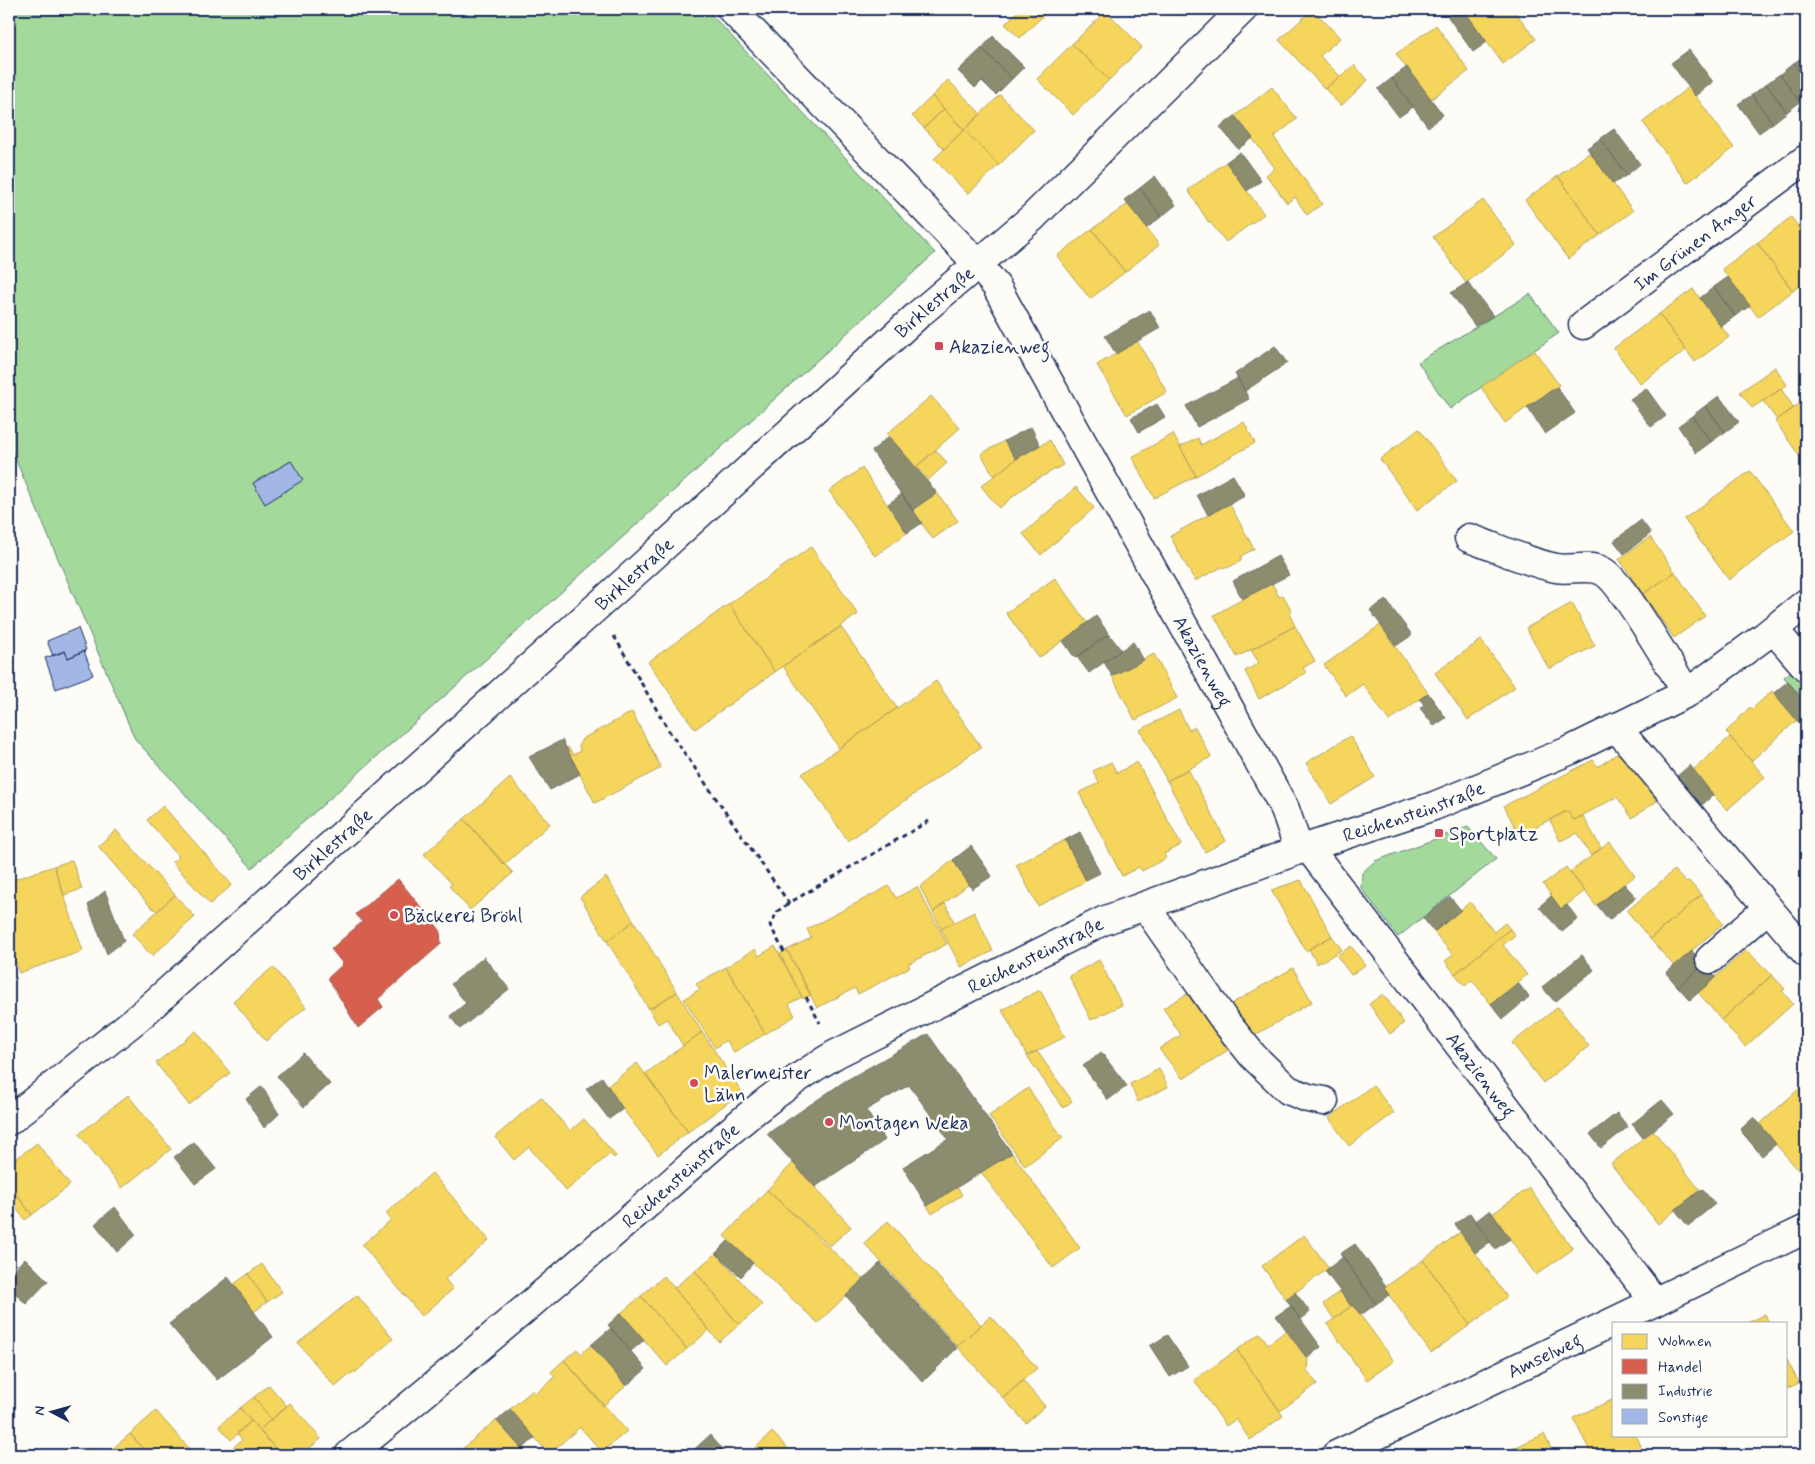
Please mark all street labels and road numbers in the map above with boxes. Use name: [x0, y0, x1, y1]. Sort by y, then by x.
street label: Im Grünen Anger: [1629, 189, 1762, 297]
street label: Birklestraße: [890, 261, 980, 344]
street label: Birklestraße: [590, 532, 680, 617]
street label: Akazienweg: [1167, 612, 1237, 713]
street label: Reichensteinstraße: [1340, 776, 1488, 849]
street label: Birklestraße: [288, 803, 378, 887]
street label: Reichensteinstraße: [964, 912, 1108, 1000]
street label: Akazienweg: [1440, 1028, 1521, 1125]
street label: Reichensteinstraße: [617, 1118, 745, 1234]
street label: Amselweg: [1504, 1328, 1587, 1385]

